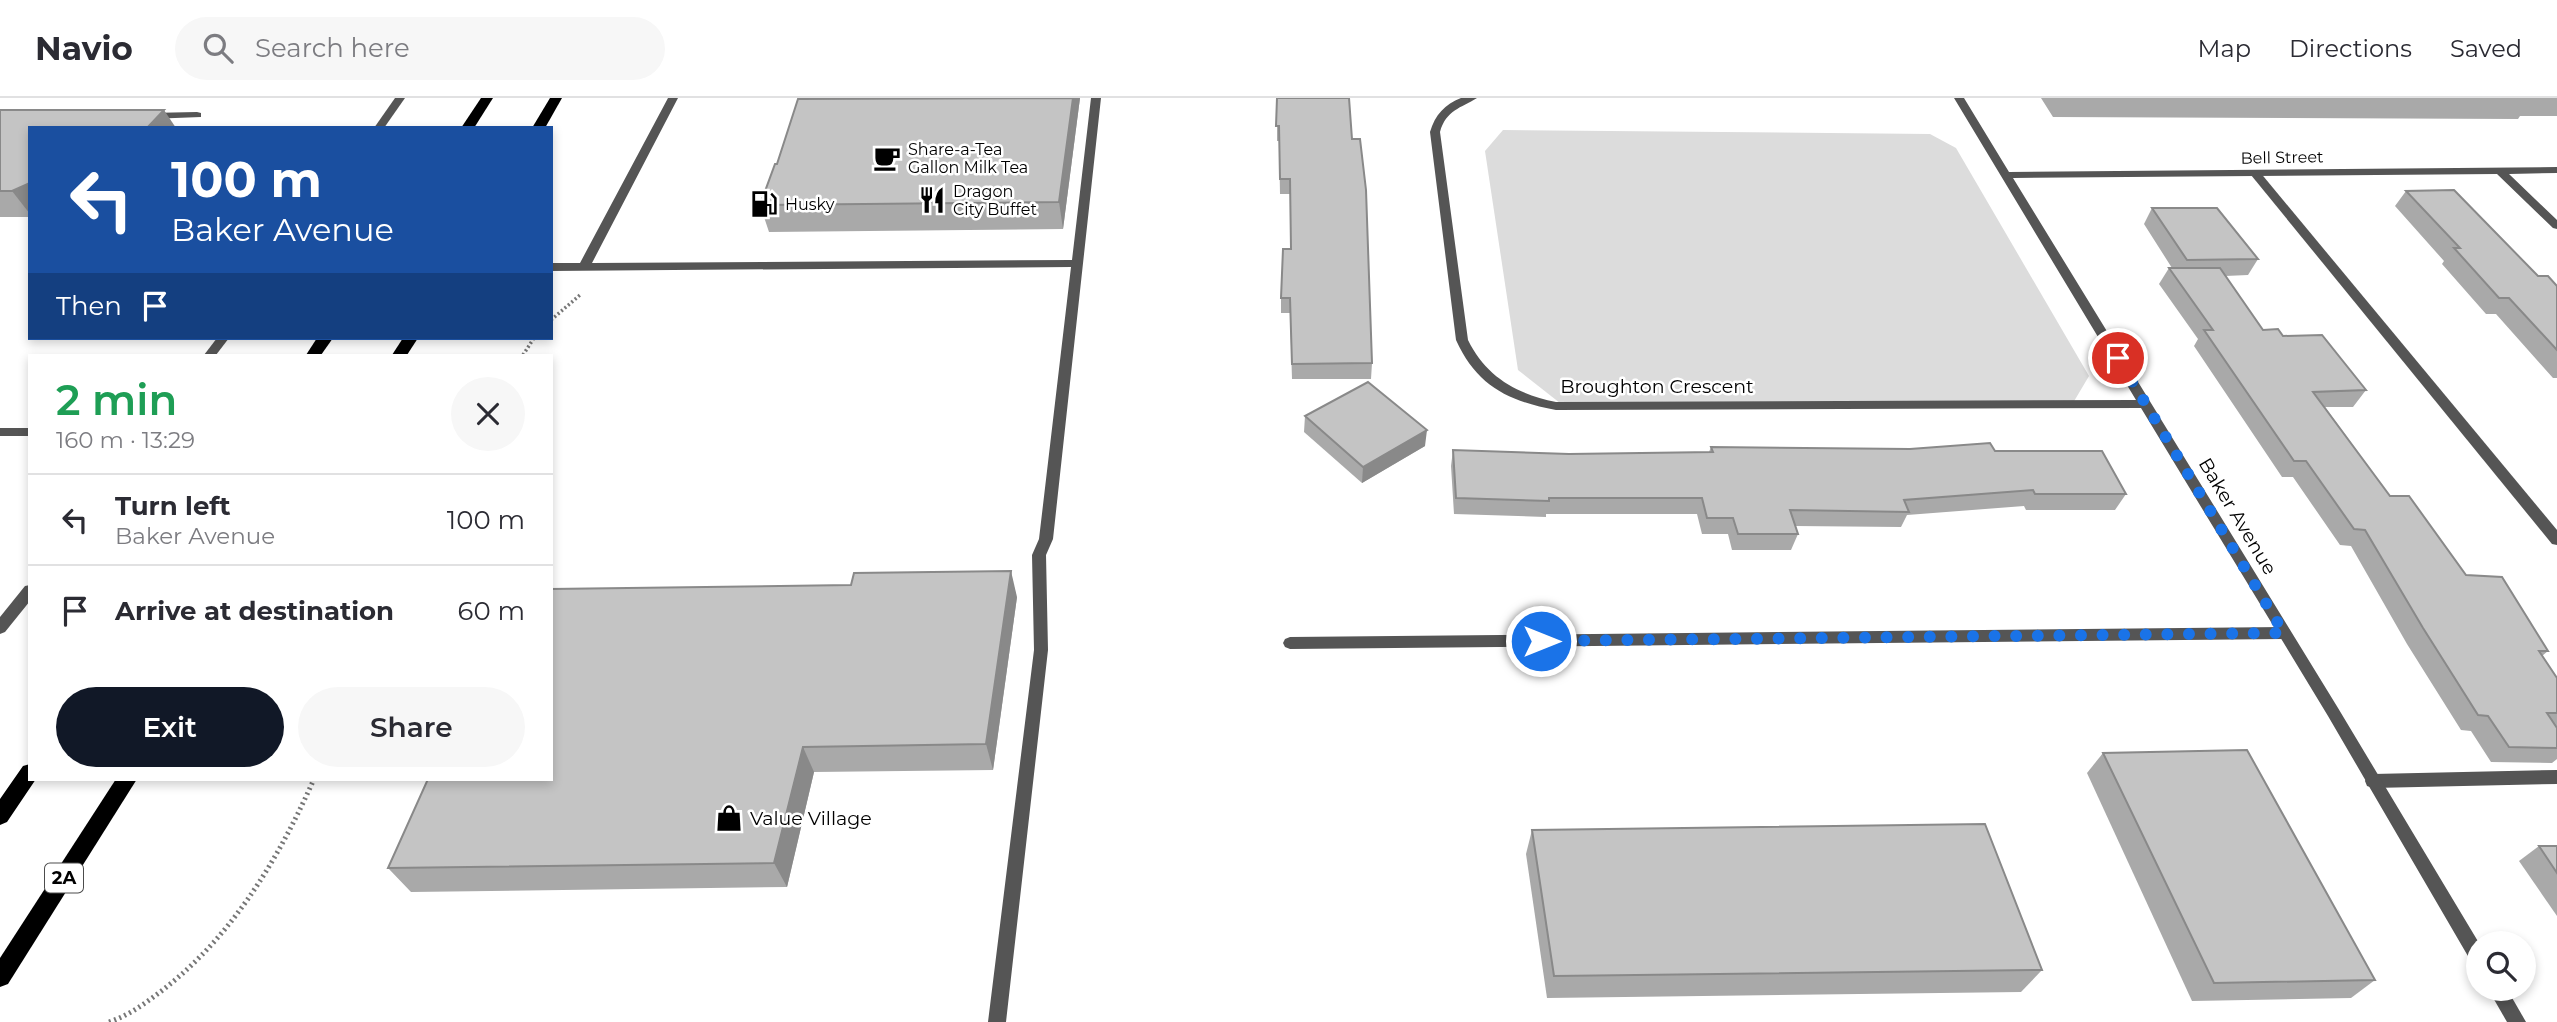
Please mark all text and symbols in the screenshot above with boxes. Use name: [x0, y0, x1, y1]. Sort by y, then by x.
search box: [175, 17, 665, 80]
text: Navio: [35, 28, 133, 68]
icon: search: [199, 29, 237, 67]
text: Search here: [255, 32, 410, 64]
text: Map: [2198, 34, 2251, 63]
text: Directions: [2289, 34, 2412, 63]
text: Saved: [2450, 34, 2522, 63]
place label: Share-a-Tea Gallon Milk Tea: [908, 140, 1028, 177]
cafe icon: Share-a-Tea Gallon Milk Tea: [872, 143, 902, 173]
street label: Bell Street: [2240, 147, 2324, 168]
text: 100 m: [171, 150, 322, 209]
icon: left: [56, 154, 147, 245]
place label: Dragon City Buffet: [953, 182, 1038, 219]
restaurant icon: Dragon City Buffet: [917, 185, 947, 215]
fuel station icon: Husky: [749, 189, 779, 219]
place label: Husky: [785, 195, 835, 214]
text: Baker Avenue: [171, 210, 394, 249]
icon: arrive: [136, 287, 174, 325]
text: Then: [56, 290, 122, 322]
pin: [2088, 328, 2148, 388]
icon: arrive: [2099, 339, 2137, 377]
text: 2 min: [56, 374, 177, 426]
street label: Broughton Crescent: [1560, 375, 1754, 398]
button: close: [451, 377, 525, 451]
text: 160 m · 13:29: [56, 426, 195, 454]
street label: Baker Avenue: [2194, 454, 2281, 579]
text: Turn left: [115, 490, 231, 522]
icon: left: [56, 501, 94, 539]
text: 100 m: [447, 504, 525, 536]
text: Baker Avenue: [115, 522, 275, 550]
icon: arrive: [56, 592, 94, 630]
text: Arrive at destination: [115, 595, 394, 627]
text: 60 m: [458, 595, 525, 627]
position arrow: [1504, 604, 1578, 678]
button: Exit: [56, 687, 284, 767]
button: Share: [298, 687, 525, 767]
shop icon: Value Village: [714, 803, 744, 833]
place label: Value Village: [750, 807, 872, 830]
road number: 2A: [45, 864, 83, 892]
map controls: [2466, 931, 2536, 1001]
button: search: [2466, 931, 2536, 1001]

